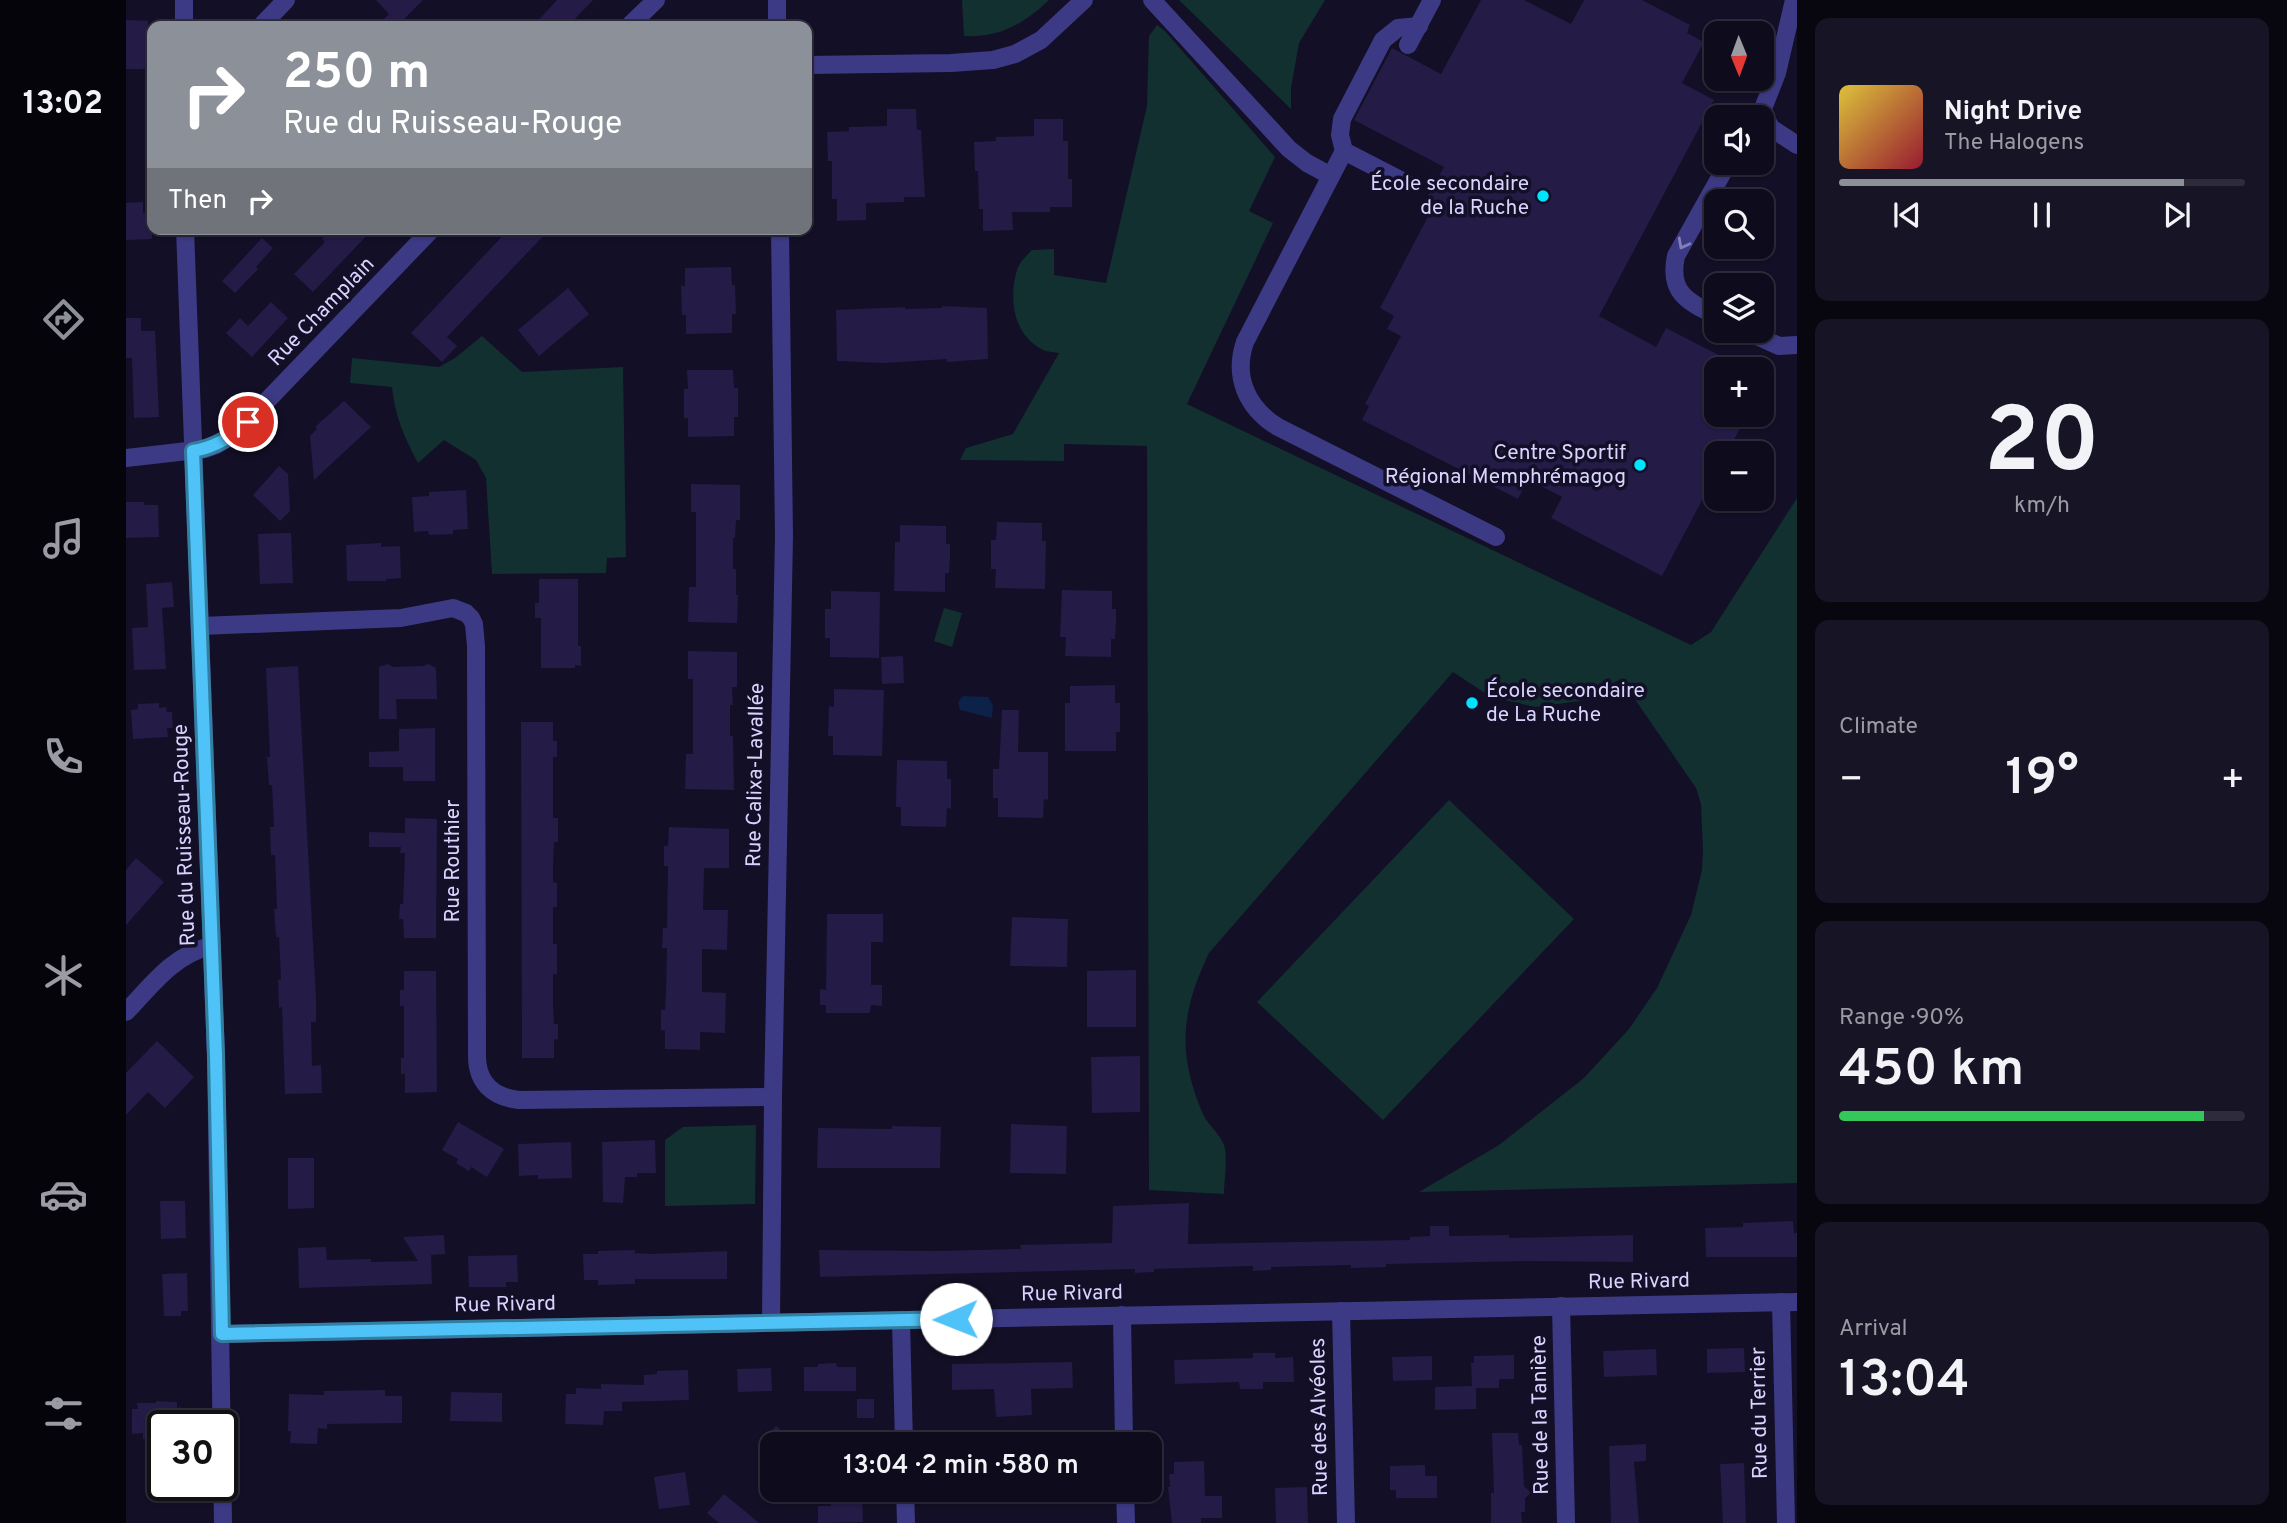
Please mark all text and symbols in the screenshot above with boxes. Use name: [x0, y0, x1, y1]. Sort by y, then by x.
north arrow: [1704, 21, 1774, 91]
map controls: [1704, 21, 1774, 511]
text: 250 m: [283, 44, 430, 106]
icon: right: [168, 49, 259, 140]
text: 13:02: [23, 85, 103, 125]
text: Night Drive: [1944, 96, 2082, 129]
text: Rue du Ruisseau-Rouge: [283, 105, 622, 145]
button: sound: [1704, 105, 1774, 175]
text: The Halogens: [1944, 129, 2084, 158]
place label: École secondaire de la Ruche: [1370, 170, 1529, 222]
icon: right: [241, 182, 279, 220]
text: Then: [168, 185, 227, 218]
marker: École secondaire de la Ruche: [1535, 188, 1551, 204]
button: search: [1704, 189, 1774, 259]
icon: previous: [1888, 196, 1926, 234]
icon: pause: [2023, 196, 2061, 234]
icon: next: [2158, 196, 2196, 234]
one-way arrow: [1678, 236, 1691, 249]
street label: Rue Champlain: [263, 252, 381, 372]
button: layers: [1704, 273, 1774, 343]
icon: directions: [39, 295, 88, 344]
button: +: [1704, 357, 1774, 427]
text: 20: [1984, 389, 2100, 504]
pin: [218, 392, 278, 452]
icon: arrive: [229, 403, 267, 441]
place label: Centre Sportif Régional Memphrémagog: [1385, 440, 1626, 491]
button: −: [1704, 441, 1774, 511]
marker: Centre Sportif Régional Memphrémagog: [1632, 457, 1648, 473]
text: km/h: [2014, 492, 2070, 521]
icon: music: [39, 514, 88, 563]
place label: École secondaire de La Ruche: [1486, 677, 1645, 729]
street label: Rue Calixa-Lavallée: [741, 683, 771, 867]
marker: École secondaire de La Ruche: [1464, 695, 1480, 711]
text: Climate: [1839, 713, 1918, 742]
street label: Rue du Ruisseau-Rouge: [168, 723, 202, 947]
icon: phone: [39, 732, 88, 781]
text: 19°: [2005, 747, 2079, 813]
text: −: [1839, 757, 1864, 806]
text: +: [2220, 757, 2245, 806]
street label: Rue Routhier: [440, 800, 467, 922]
icon: climate: [39, 951, 88, 1000]
text: Range · 90%: [1839, 1004, 1964, 1033]
text: 450 km: [1839, 1038, 2024, 1104]
icon: car: [39, 1170, 88, 1219]
street label: Rue Rivard: [1588, 1268, 1690, 1296]
street label: Rue Rivard: [1021, 1280, 1123, 1308]
position arrow: [919, 1282, 993, 1356]
street label: Rue Rivard: [454, 1291, 556, 1319]
text: Arrival: [1839, 1315, 1908, 1344]
street label: Rue de la Tanière: [1526, 1335, 1556, 1495]
street label: Rue des Alvéoles: [1305, 1338, 1335, 1496]
street label: Rue du Terrier: [1745, 1347, 1775, 1479]
text: 13:04: [1839, 1349, 1970, 1415]
icon: filters: [39, 1389, 88, 1438]
speed limit sign: 30: [147, 1410, 238, 1501]
text: 13:04 · 2 min · 580 m: [843, 1450, 1079, 1483]

